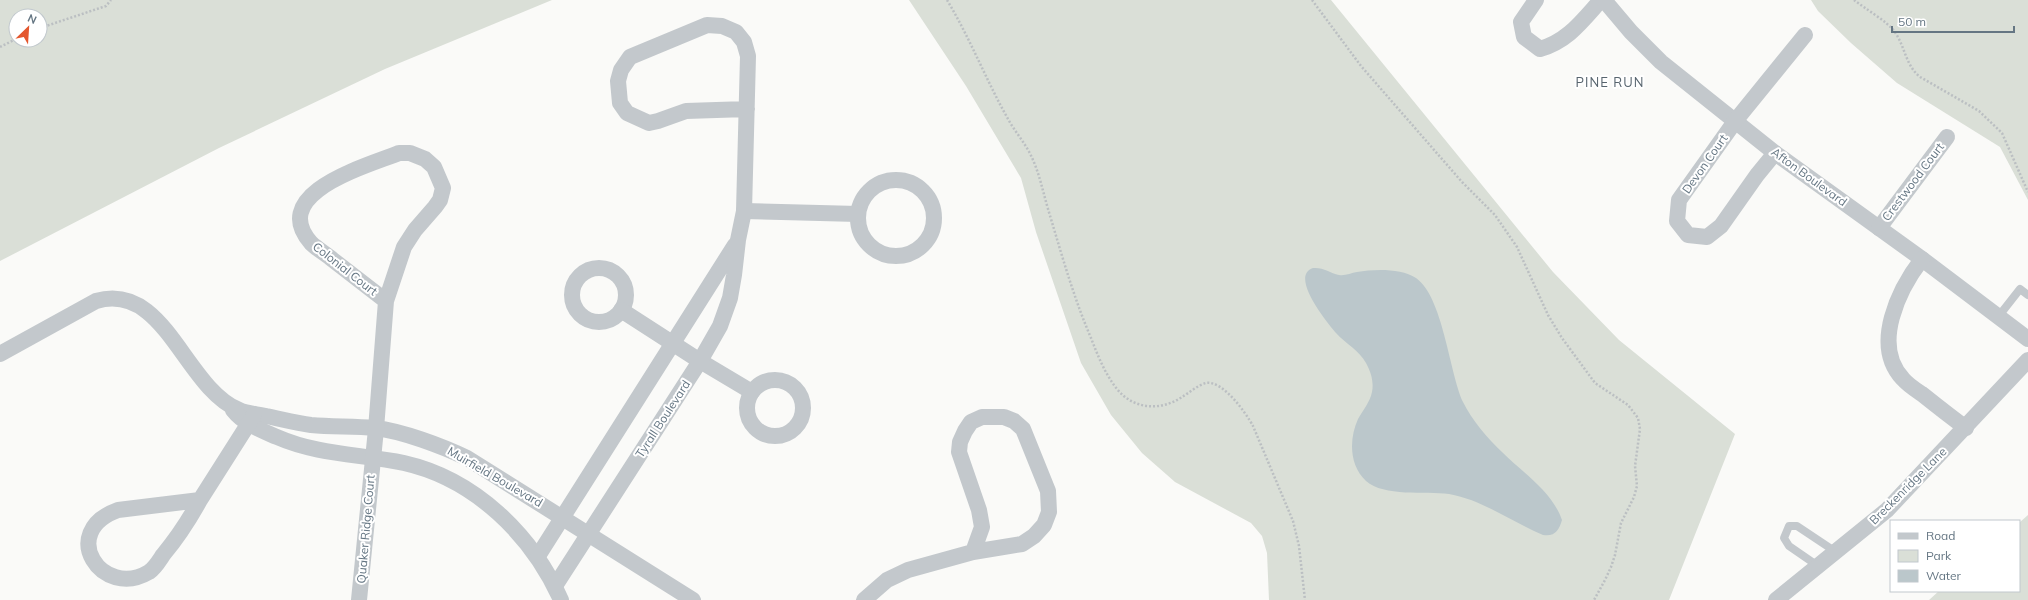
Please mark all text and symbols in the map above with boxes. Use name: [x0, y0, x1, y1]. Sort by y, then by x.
north arrow: [8, 8, 48, 48]
scale bar: [1892, 8, 2014, 34]
text: N: [26, 11, 39, 27]
text: 50 m: [1898, 14, 1926, 29]
district label: PINE RUN: [1576, 74, 1644, 90]
street label: Devon Court: [1679, 131, 1731, 196]
street label: Crestwood Court: [1878, 140, 1947, 224]
street label: Afton Boulevard: [1769, 144, 1850, 209]
street label: Colonial Court: [310, 239, 381, 298]
street label: Tyrall Boulevard: [632, 377, 693, 460]
street label: Muirfield Boulevard: [445, 443, 546, 510]
street label: Breckenridge Lane: [1866, 444, 1949, 527]
street label: Quaker Ridge Court: [353, 474, 378, 584]
legend: [1890, 520, 2020, 592]
text: Road: [1926, 528, 1955, 543]
text: Park: [1926, 548, 1952, 563]
text: Water: [1926, 568, 1962, 583]

